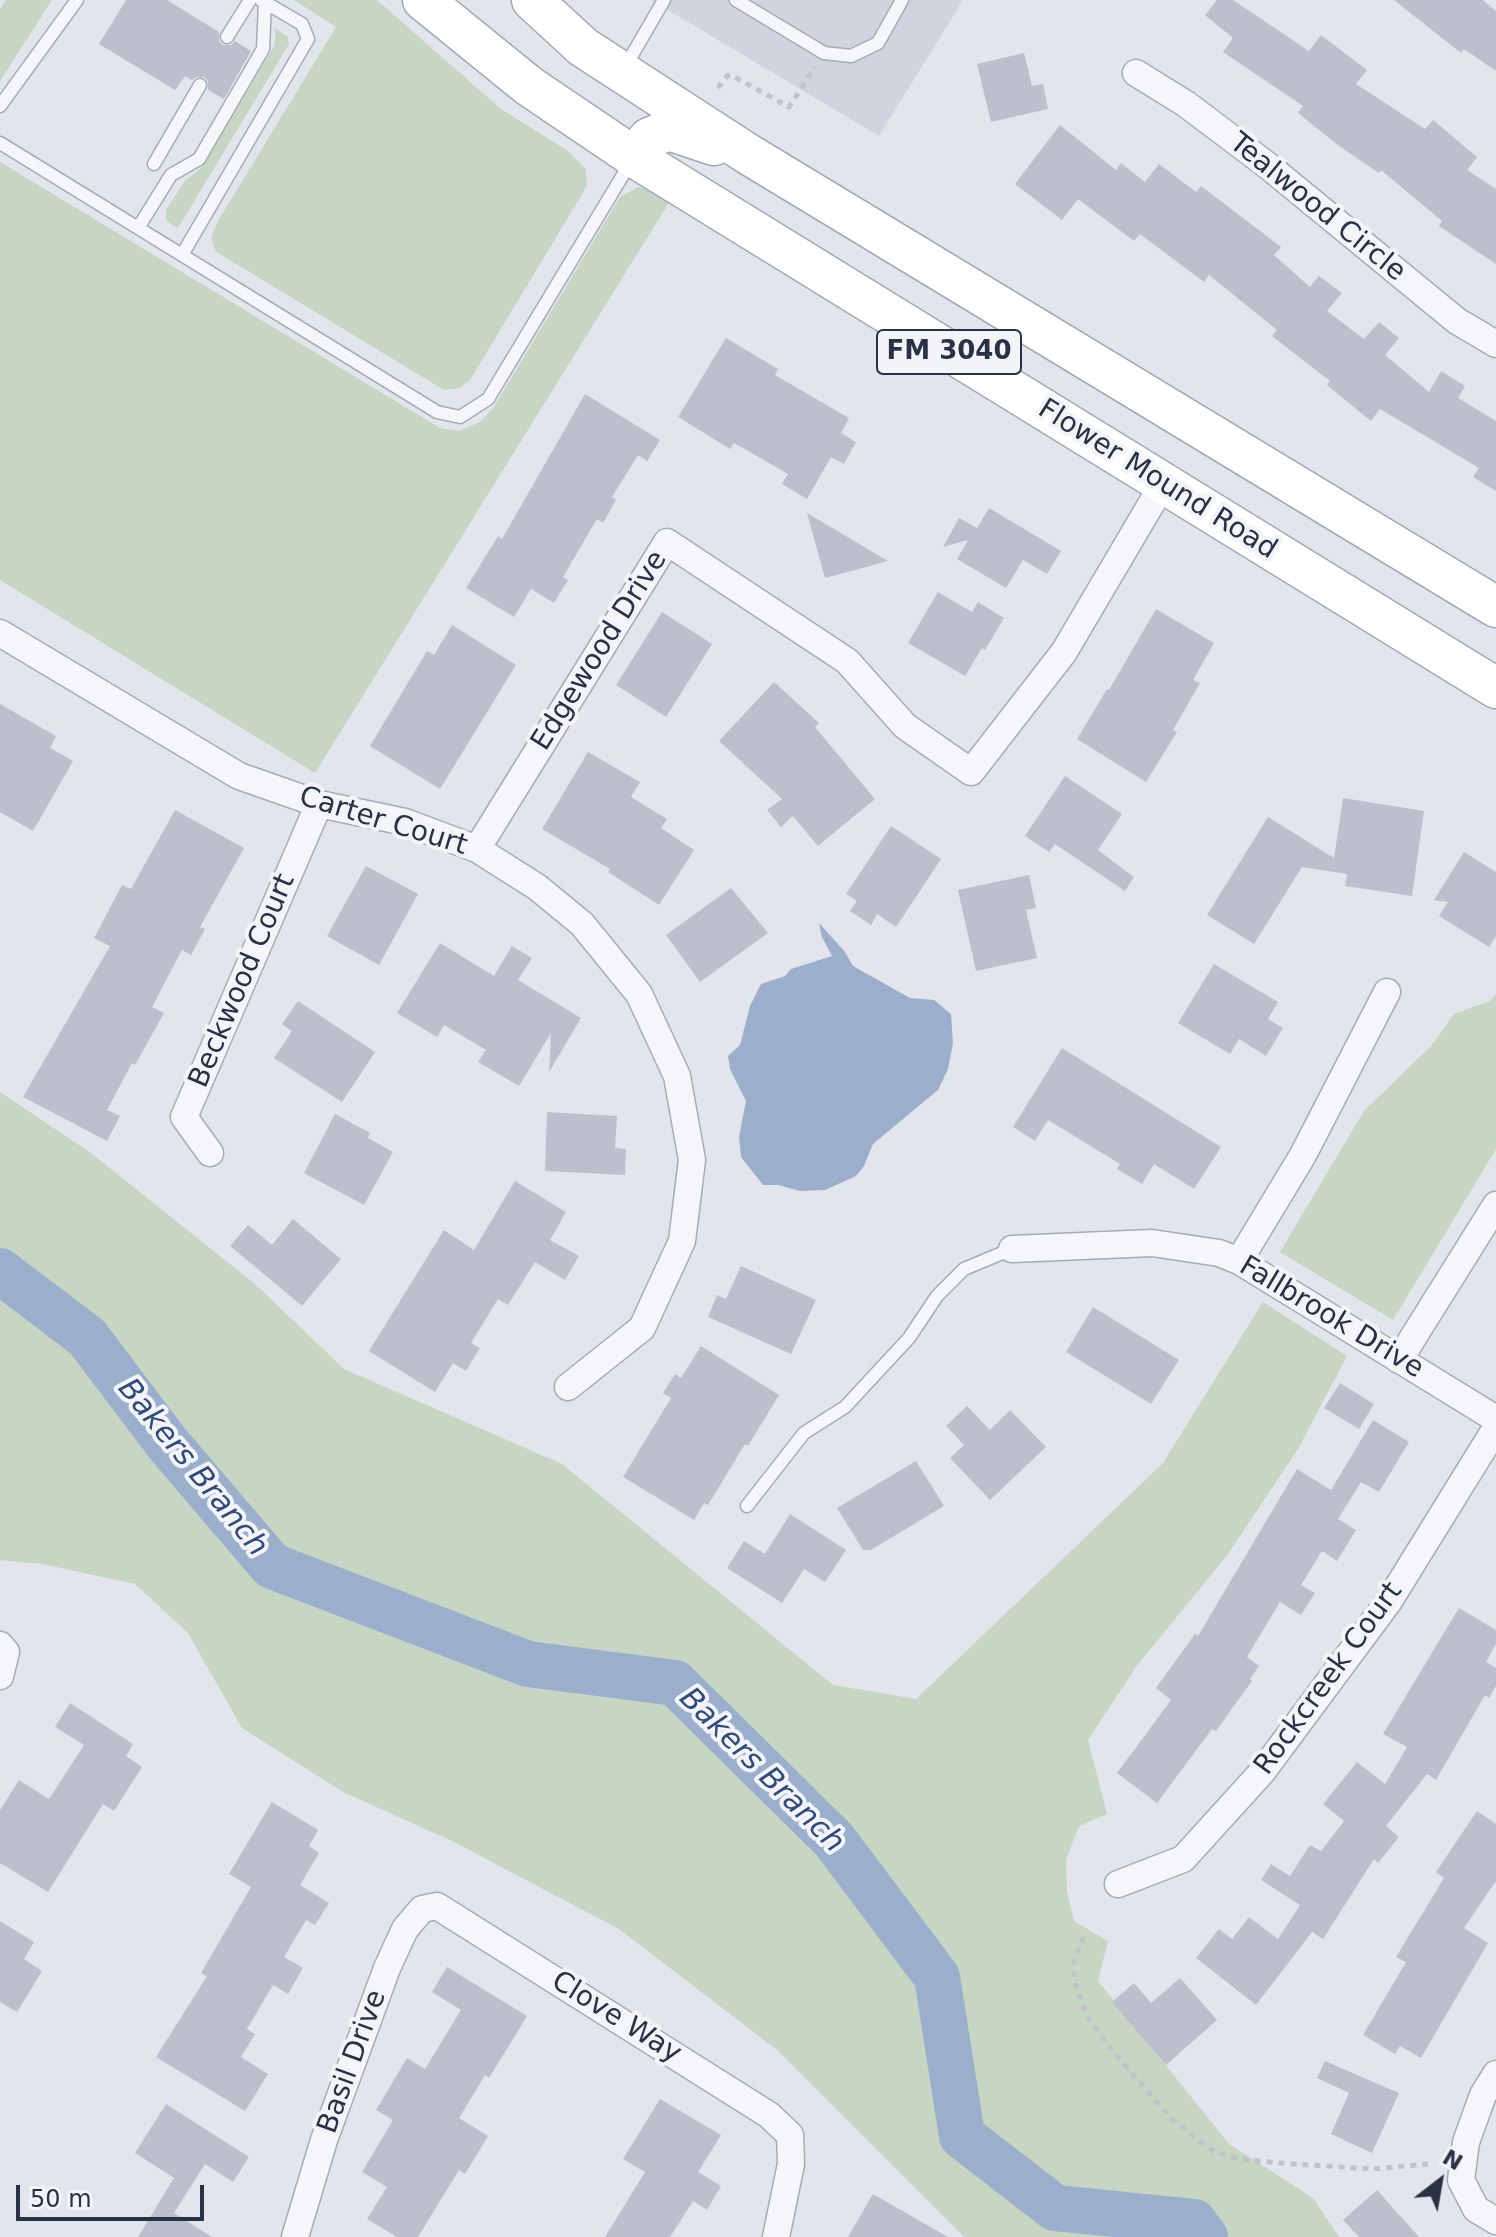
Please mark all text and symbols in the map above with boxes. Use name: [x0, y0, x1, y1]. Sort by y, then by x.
street label: Tealwood Circle: [1222, 127, 1412, 289]
road number: FM 3040: [877, 330, 1021, 374]
street label: Flower Mound Road: [1031, 393, 1283, 567]
street label: Edgewood Drive: [525, 545, 675, 757]
street label: Carter Court: [295, 781, 471, 863]
street label: Beckwood Court: [183, 869, 303, 1093]
street label: Fallbrook Drive: [1233, 1250, 1429, 1386]
water label: Bakers Branch: [109, 1372, 275, 1564]
street label: Rockcreek Court: [1248, 1576, 1410, 1782]
water label: Bakers Branch: [671, 1681, 851, 1861]
street label: Clove Way: [545, 1965, 687, 2071]
street label: Basil Drive: [312, 1986, 394, 2138]
north arrow: [1400, 2141, 1480, 2221]
text: N: [1438, 2145, 1467, 2175]
scale bar: [20, 2169, 208, 2219]
text: 50 m: [30, 2185, 92, 2213]

